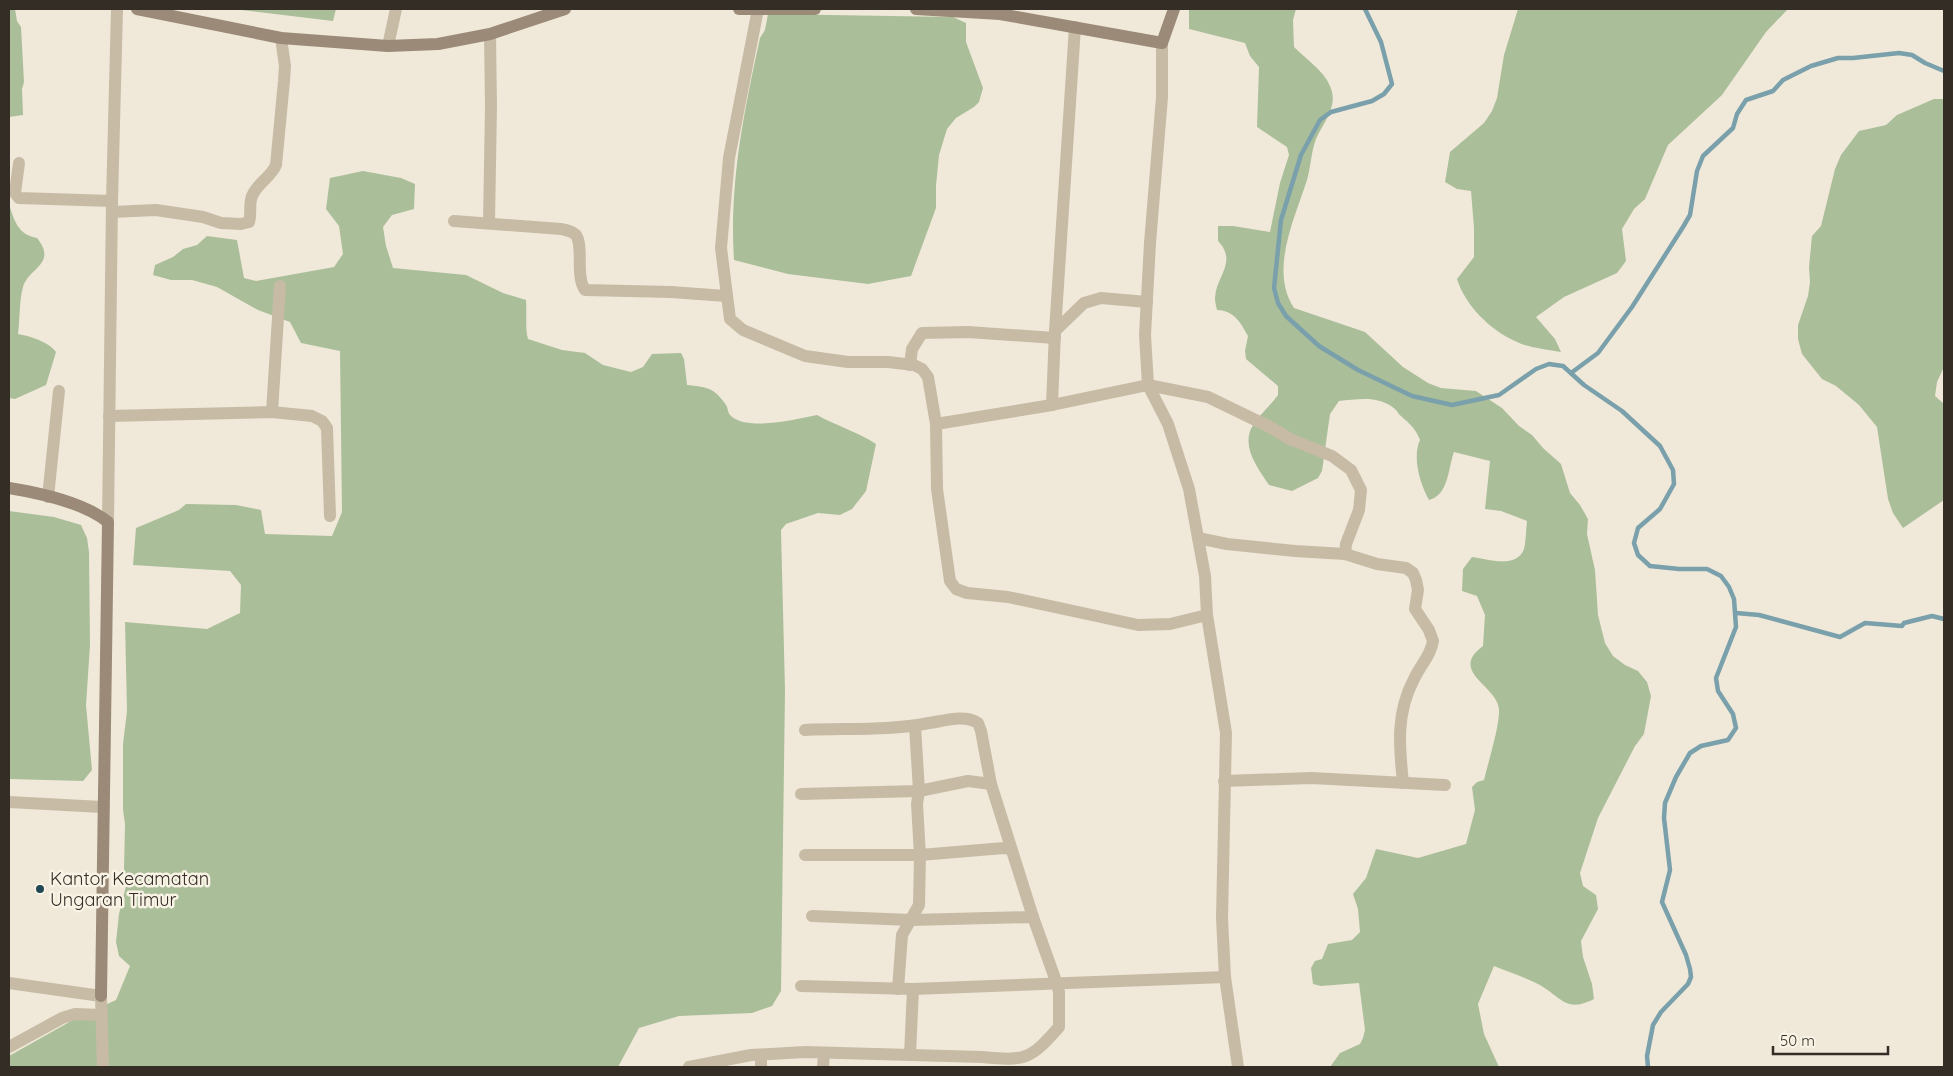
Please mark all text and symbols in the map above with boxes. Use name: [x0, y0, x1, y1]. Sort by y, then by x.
place label: Kantor Kecamatan Ungaran Timur: [50, 867, 209, 911]
marker: Kantor Kecamatan Ungaran Timur: [34, 883, 46, 895]
scale bar: [1773, 1024, 1888, 1056]
text: 50 m: [1780, 1031, 1815, 1050]

